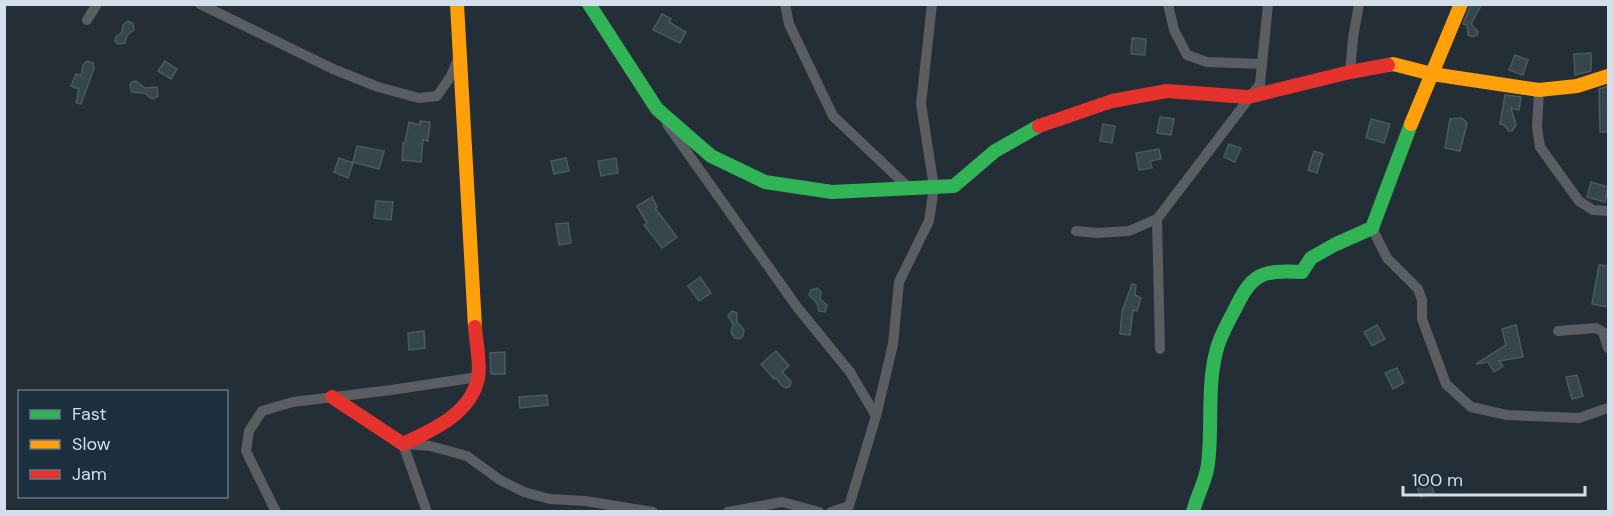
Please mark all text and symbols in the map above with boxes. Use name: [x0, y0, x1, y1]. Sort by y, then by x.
legend: [18, 390, 228, 498]
text: Fast: [72, 402, 107, 426]
text: Slow: [72, 432, 111, 456]
scale bar: [1403, 459, 1584, 497]
text: Jam: [72, 462, 107, 486]
text: 100 m: [1412, 468, 1463, 492]

